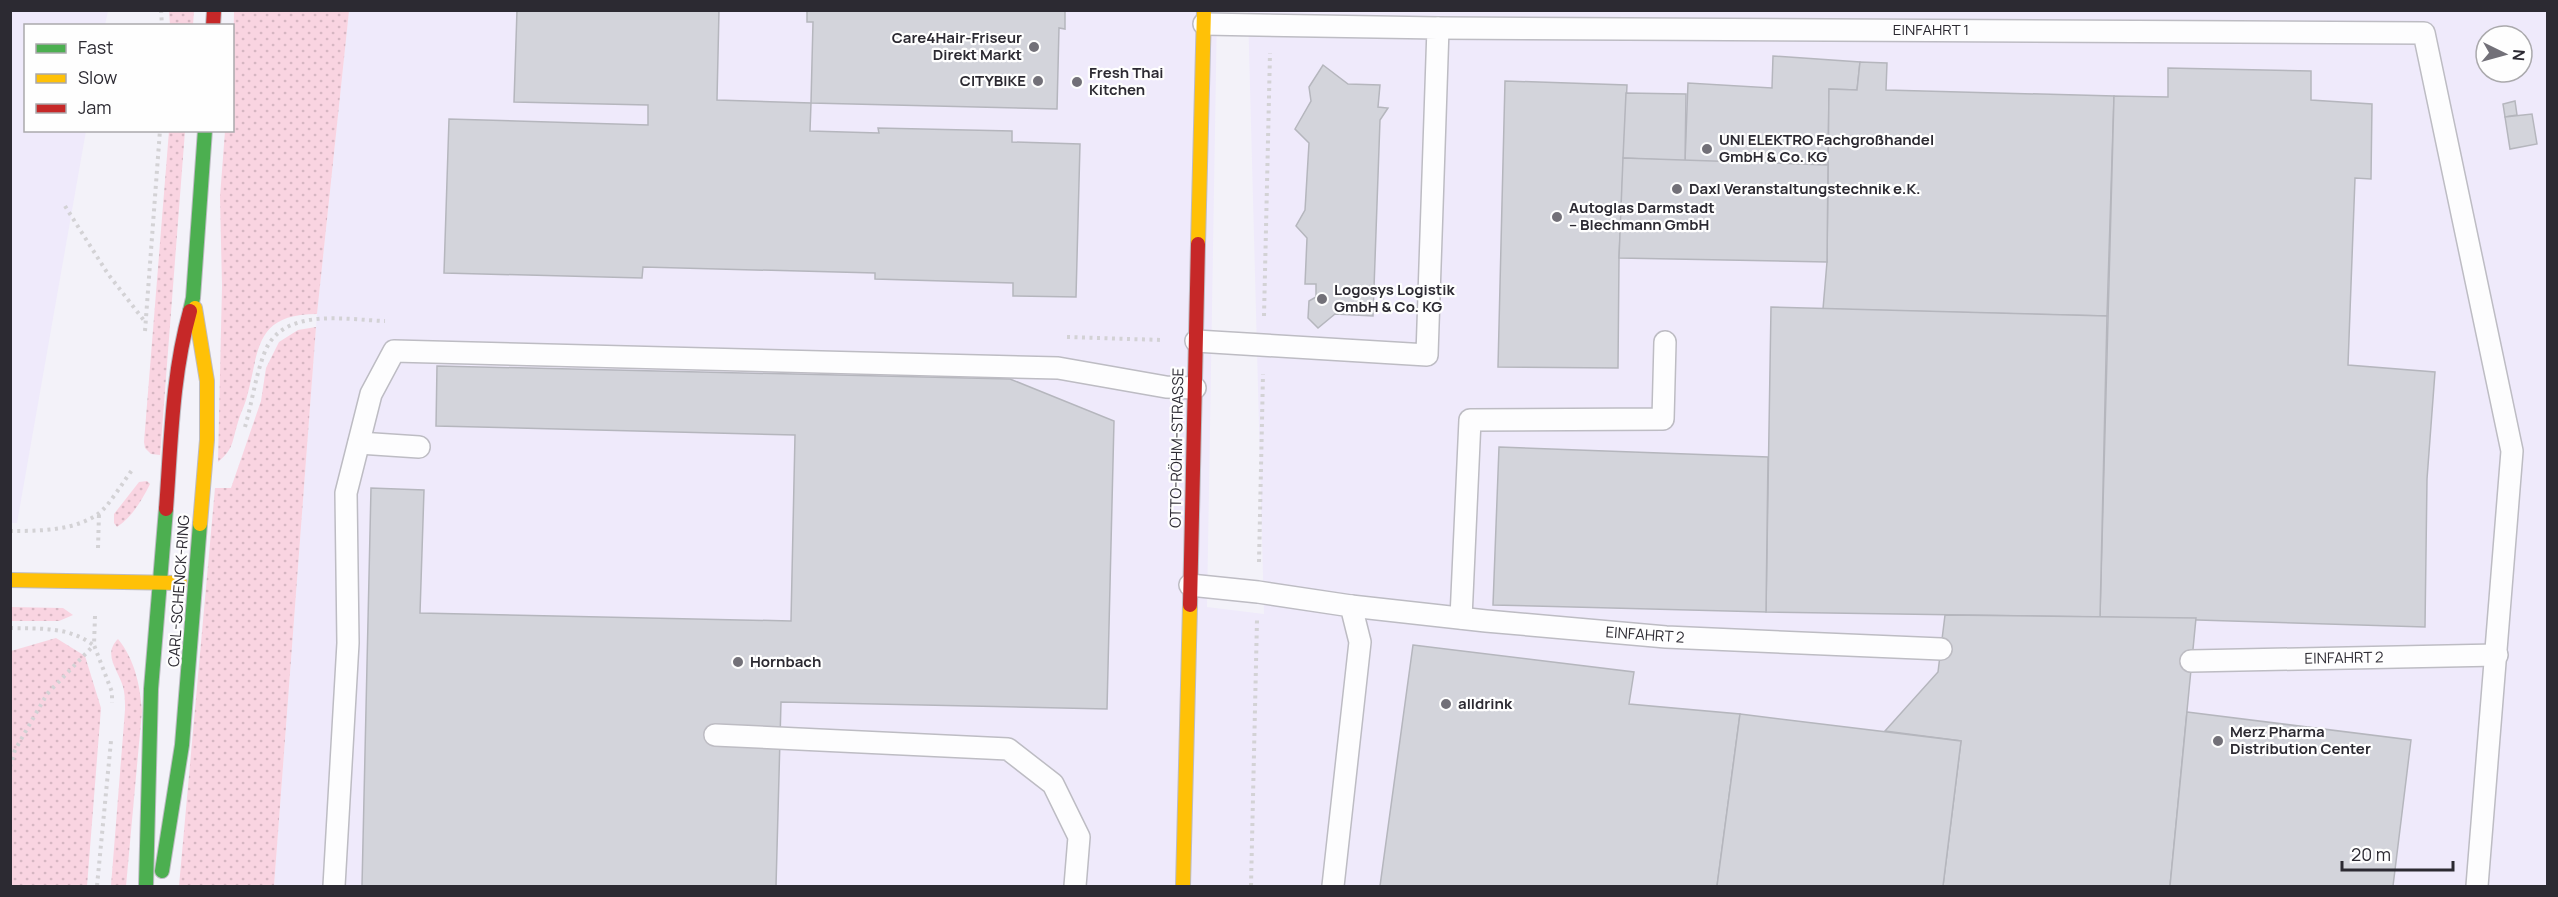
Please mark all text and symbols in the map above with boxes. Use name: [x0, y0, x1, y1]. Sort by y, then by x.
street label: EINFAHRT 1: [1893, 19, 1969, 40]
legend: [24, 24, 234, 132]
north arrow: [2474, 24, 2534, 84]
place label: Care4Hair-Friseur Direkt Markt: [892, 27, 1022, 65]
text: Fast: [78, 35, 113, 59]
marker: Care4Hair-Friseur Direkt Markt: [1027, 40, 1041, 54]
text: N: [2507, 49, 2530, 62]
place label: Fresh Thai Kitchen: [1089, 62, 1164, 100]
text: Slow: [78, 65, 118, 89]
place label: CITYBIKE: [960, 70, 1026, 91]
marker: CITYBIKE: [1031, 74, 1045, 88]
marker: Fresh Thai Kitchen: [1070, 75, 1084, 89]
text: Jam: [78, 95, 112, 119]
place label: UNI ELEKTRO Fachgroßhandel GmbH & Co. KG: [1719, 129, 1934, 167]
marker: UNI ELEKTRO Fachgroßhandel GmbH & Co. KG: [1700, 142, 1714, 156]
place label: Daxl Veranstaltungstechnik e.K.: [1689, 178, 1921, 199]
marker: Daxl Veranstaltungstechnik e.K.: [1670, 182, 1684, 196]
place label: Autoglas Darmstadt – Blechmann GmbH: [1569, 197, 1715, 235]
marker: Autoglas Darmstadt – Blechmann GmbH: [1550, 210, 1564, 224]
place label: Logosys Logistik GmbH & Co. KG: [1334, 279, 1455, 317]
marker: Logosys Logistik GmbH & Co. KG: [1315, 292, 1329, 306]
street label: OTTO-RÖHM-STRASSE: [1165, 368, 1188, 528]
street label: CARL-SCHENCK-RING: [163, 514, 194, 668]
street label: EINFAHRT 2: [1605, 621, 1685, 648]
street label: EINFAHRT 2: [2304, 646, 2384, 669]
place label: Hornbach: [750, 651, 821, 672]
marker: Hornbach: [731, 655, 745, 669]
place label: alldrink: [1458, 693, 1513, 714]
marker: alldrink: [1439, 697, 1453, 711]
place label: Merz Pharma Distribution Center: [2230, 721, 2371, 759]
marker: Merz Pharma Distribution Center: [2211, 734, 2225, 748]
scale bar: [2342, 834, 2453, 872]
text: 20 m: [2351, 842, 2391, 866]

